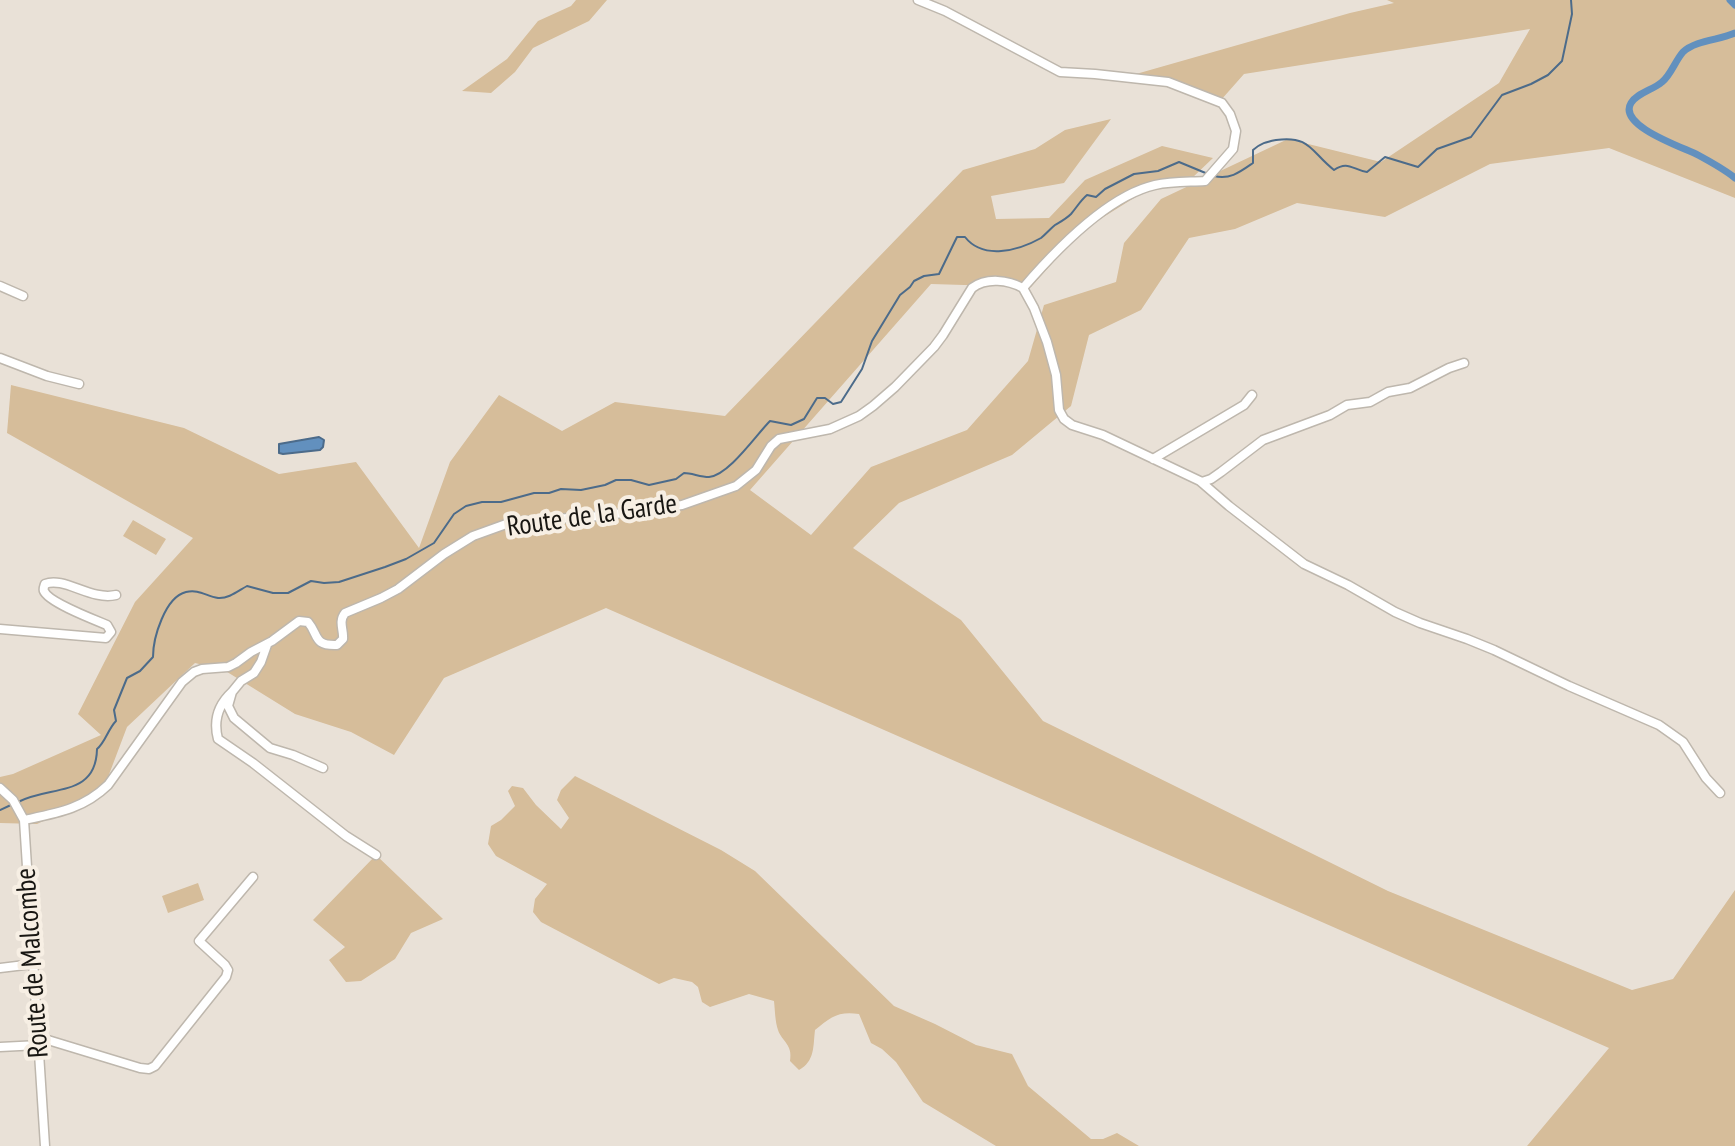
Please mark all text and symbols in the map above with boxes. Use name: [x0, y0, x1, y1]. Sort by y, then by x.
street label: Route de la Garde: [505, 487, 679, 545]
street label: Route de Malcombe: [10, 867, 56, 1059]

